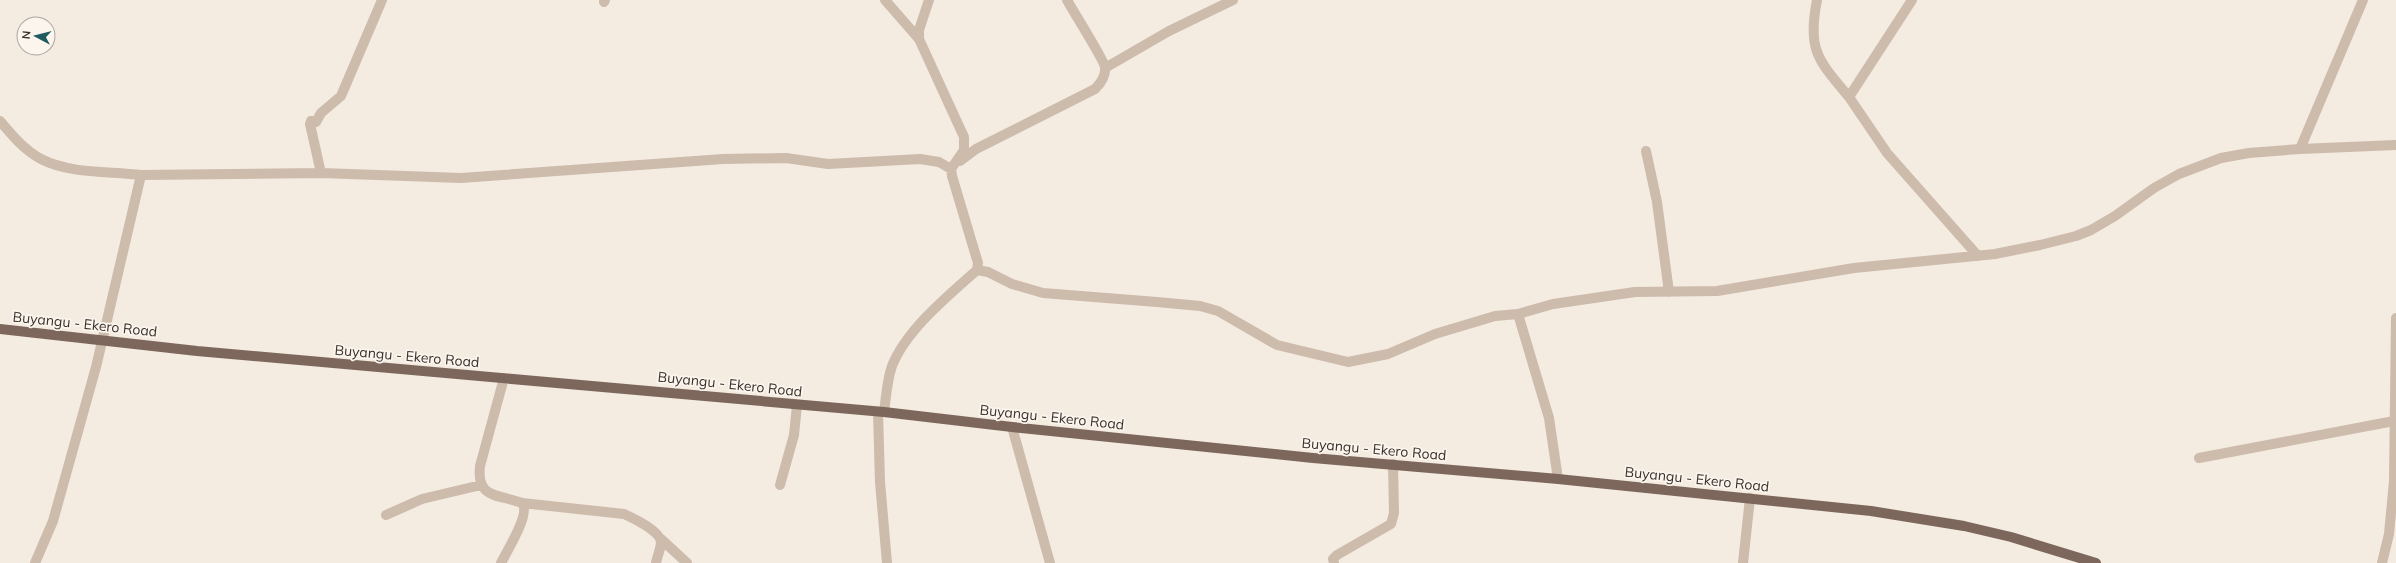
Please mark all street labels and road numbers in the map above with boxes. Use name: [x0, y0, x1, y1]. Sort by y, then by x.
street label: Buyangu - Ekero Road: [12, 307, 158, 341]
street label: Buyangu - Ekero Road: [334, 341, 480, 371]
street label: Buyangu - Ekero Road: [657, 367, 803, 401]
street label: Buyangu - Ekero Road: [979, 400, 1125, 434]
street label: Buyangu - Ekero Road: [1301, 434, 1447, 464]
street label: Buyangu - Ekero Road: [1624, 462, 1770, 496]

